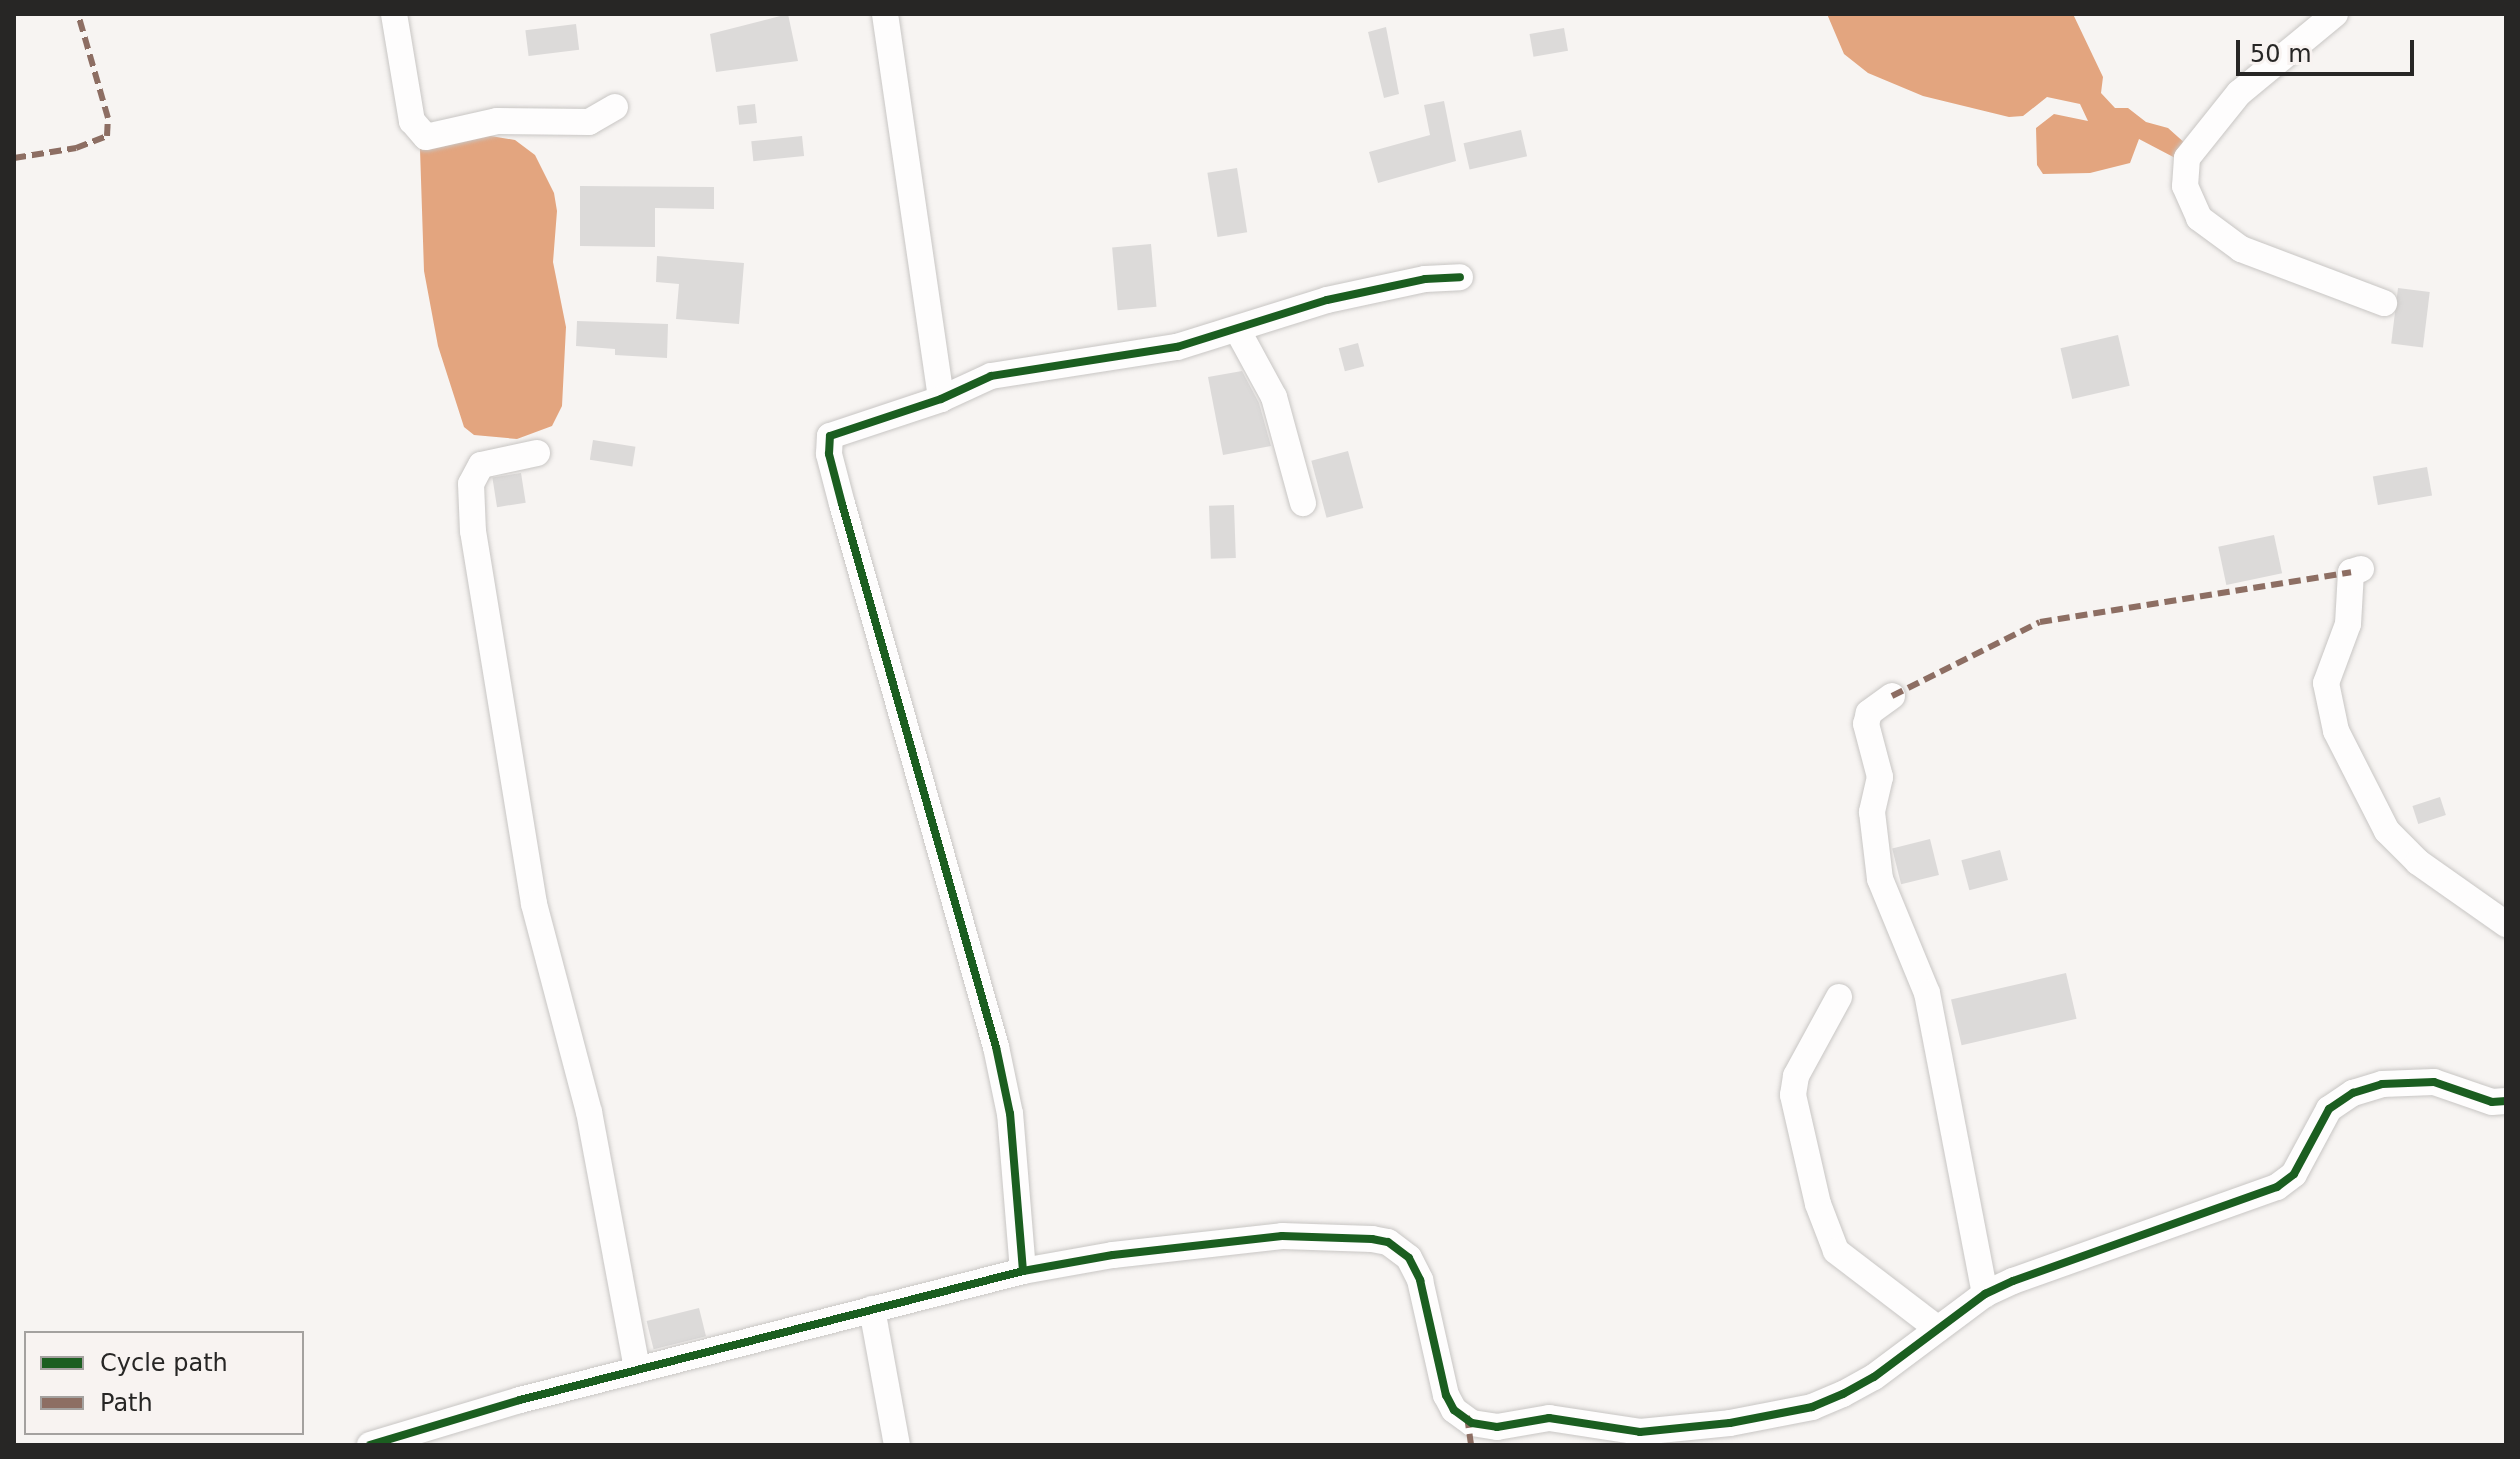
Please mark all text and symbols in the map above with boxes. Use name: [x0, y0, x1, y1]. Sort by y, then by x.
scale bar: [2240, 24, 2418, 74]
text: 50 m: [2250, 40, 2312, 68]
legend: [24, 1331, 304, 1435]
text: Cycle path: [100, 1349, 228, 1377]
text: Path: [100, 1389, 153, 1417]

